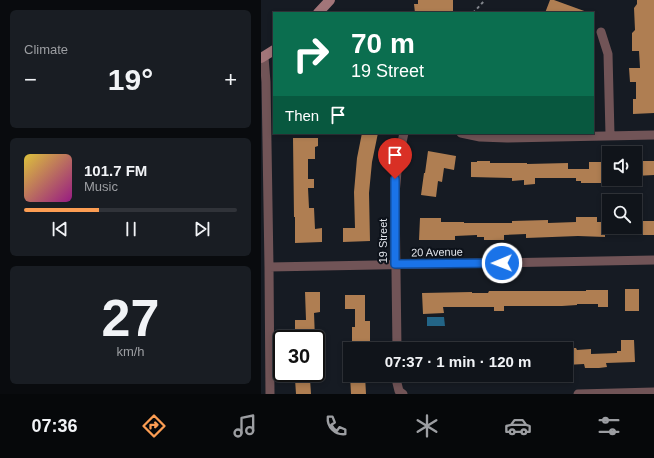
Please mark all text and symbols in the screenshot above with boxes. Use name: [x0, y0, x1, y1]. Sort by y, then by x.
icon: right: [285, 28, 337, 80]
text: 70 m: [351, 28, 415, 59]
text: Climate: [24, 42, 68, 57]
text: 19 Street: [351, 61, 424, 81]
text: 19°: [108, 63, 153, 96]
text: −: [24, 67, 37, 92]
text: +: [224, 67, 237, 92]
icon: arrive: [327, 104, 349, 126]
text: Then: [285, 107, 319, 124]
pin: [378, 138, 412, 179]
icon: arrive: [384, 144, 406, 166]
map controls: [602, 146, 642, 234]
button: sound: [602, 146, 642, 186]
text: 101.7 FM: [84, 162, 147, 179]
text: Music: [84, 179, 118, 194]
button: search: [602, 194, 642, 234]
icon: previous: [49, 218, 71, 240]
icon: pause: [120, 218, 142, 240]
icon: next: [191, 218, 213, 240]
street label: 19 Street: [377, 219, 389, 263]
position arrow: [481, 242, 523, 284]
street label: 20 Avenue: [411, 246, 463, 258]
text: 27: [102, 289, 159, 347]
speed limit sign: 30: [273, 330, 325, 382]
text: km/h: [116, 344, 145, 359]
text: 07:37 · 1 min · 120 m: [385, 353, 531, 370]
icon: directions: [140, 412, 168, 440]
icon: music: [231, 412, 259, 440]
icon: phone: [322, 412, 350, 440]
icon: climate: [413, 412, 441, 440]
icon: car: [504, 412, 532, 440]
icon: filters: [595, 412, 623, 440]
text: 07:36: [31, 416, 77, 436]

